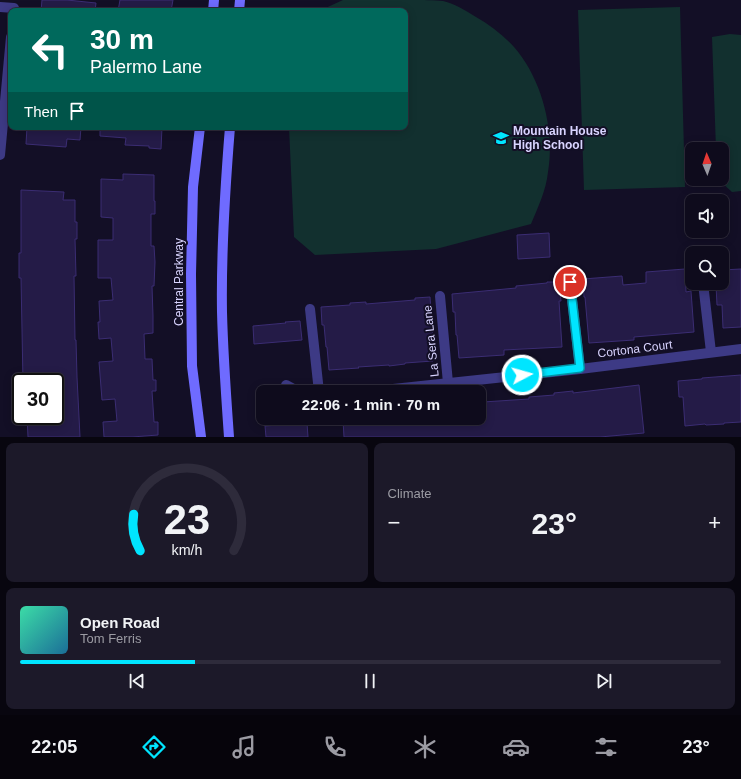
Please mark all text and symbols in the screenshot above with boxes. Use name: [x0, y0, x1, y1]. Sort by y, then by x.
icon: left: [24, 24, 76, 76]
text: 30 m: [90, 24, 154, 55]
text: Palermo Lane: [90, 57, 202, 77]
icon: arrive: [66, 100, 88, 122]
text: Then: [24, 103, 58, 120]
place label: Mountain House High School: [513, 124, 607, 152]
school or university icon: Mountain House High School: [492, 129, 510, 147]
north arrow: [685, 142, 729, 186]
map controls: [685, 142, 729, 290]
button: sound: [685, 194, 729, 238]
street label: Central Parkway: [172, 238, 186, 326]
button: search: [685, 246, 729, 290]
pin: [553, 265, 587, 299]
icon: arrive: [559, 271, 581, 293]
street label: La Sera Lane: [420, 304, 442, 378]
street label: Cortona Court: [597, 337, 674, 361]
position arrow: [501, 354, 543, 396]
speed limit sign: 30: [12, 373, 64, 425]
text: 22:06 · 1 min · 70 m: [302, 396, 440, 413]
text: Climate: [388, 486, 432, 501]
text: 23: [164, 495, 210, 542]
text: 23°: [532, 507, 577, 540]
text: −: [388, 510, 400, 535]
text: +: [708, 510, 721, 535]
text: km/h: [171, 541, 202, 557]
text: Open Road: [80, 614, 160, 631]
text: Tom Ferris: [80, 631, 141, 646]
icon: previous: [126, 670, 148, 692]
icon: pause: [359, 670, 381, 692]
icon: next: [593, 670, 615, 692]
icon: directions: [140, 733, 168, 761]
icon: music: [230, 733, 258, 761]
icon: phone: [321, 733, 349, 761]
icon: climate: [411, 733, 439, 761]
icon: car: [502, 733, 530, 761]
icon: filters: [592, 733, 620, 761]
text: 22:05: [31, 737, 77, 757]
text: 23°: [682, 737, 710, 757]

